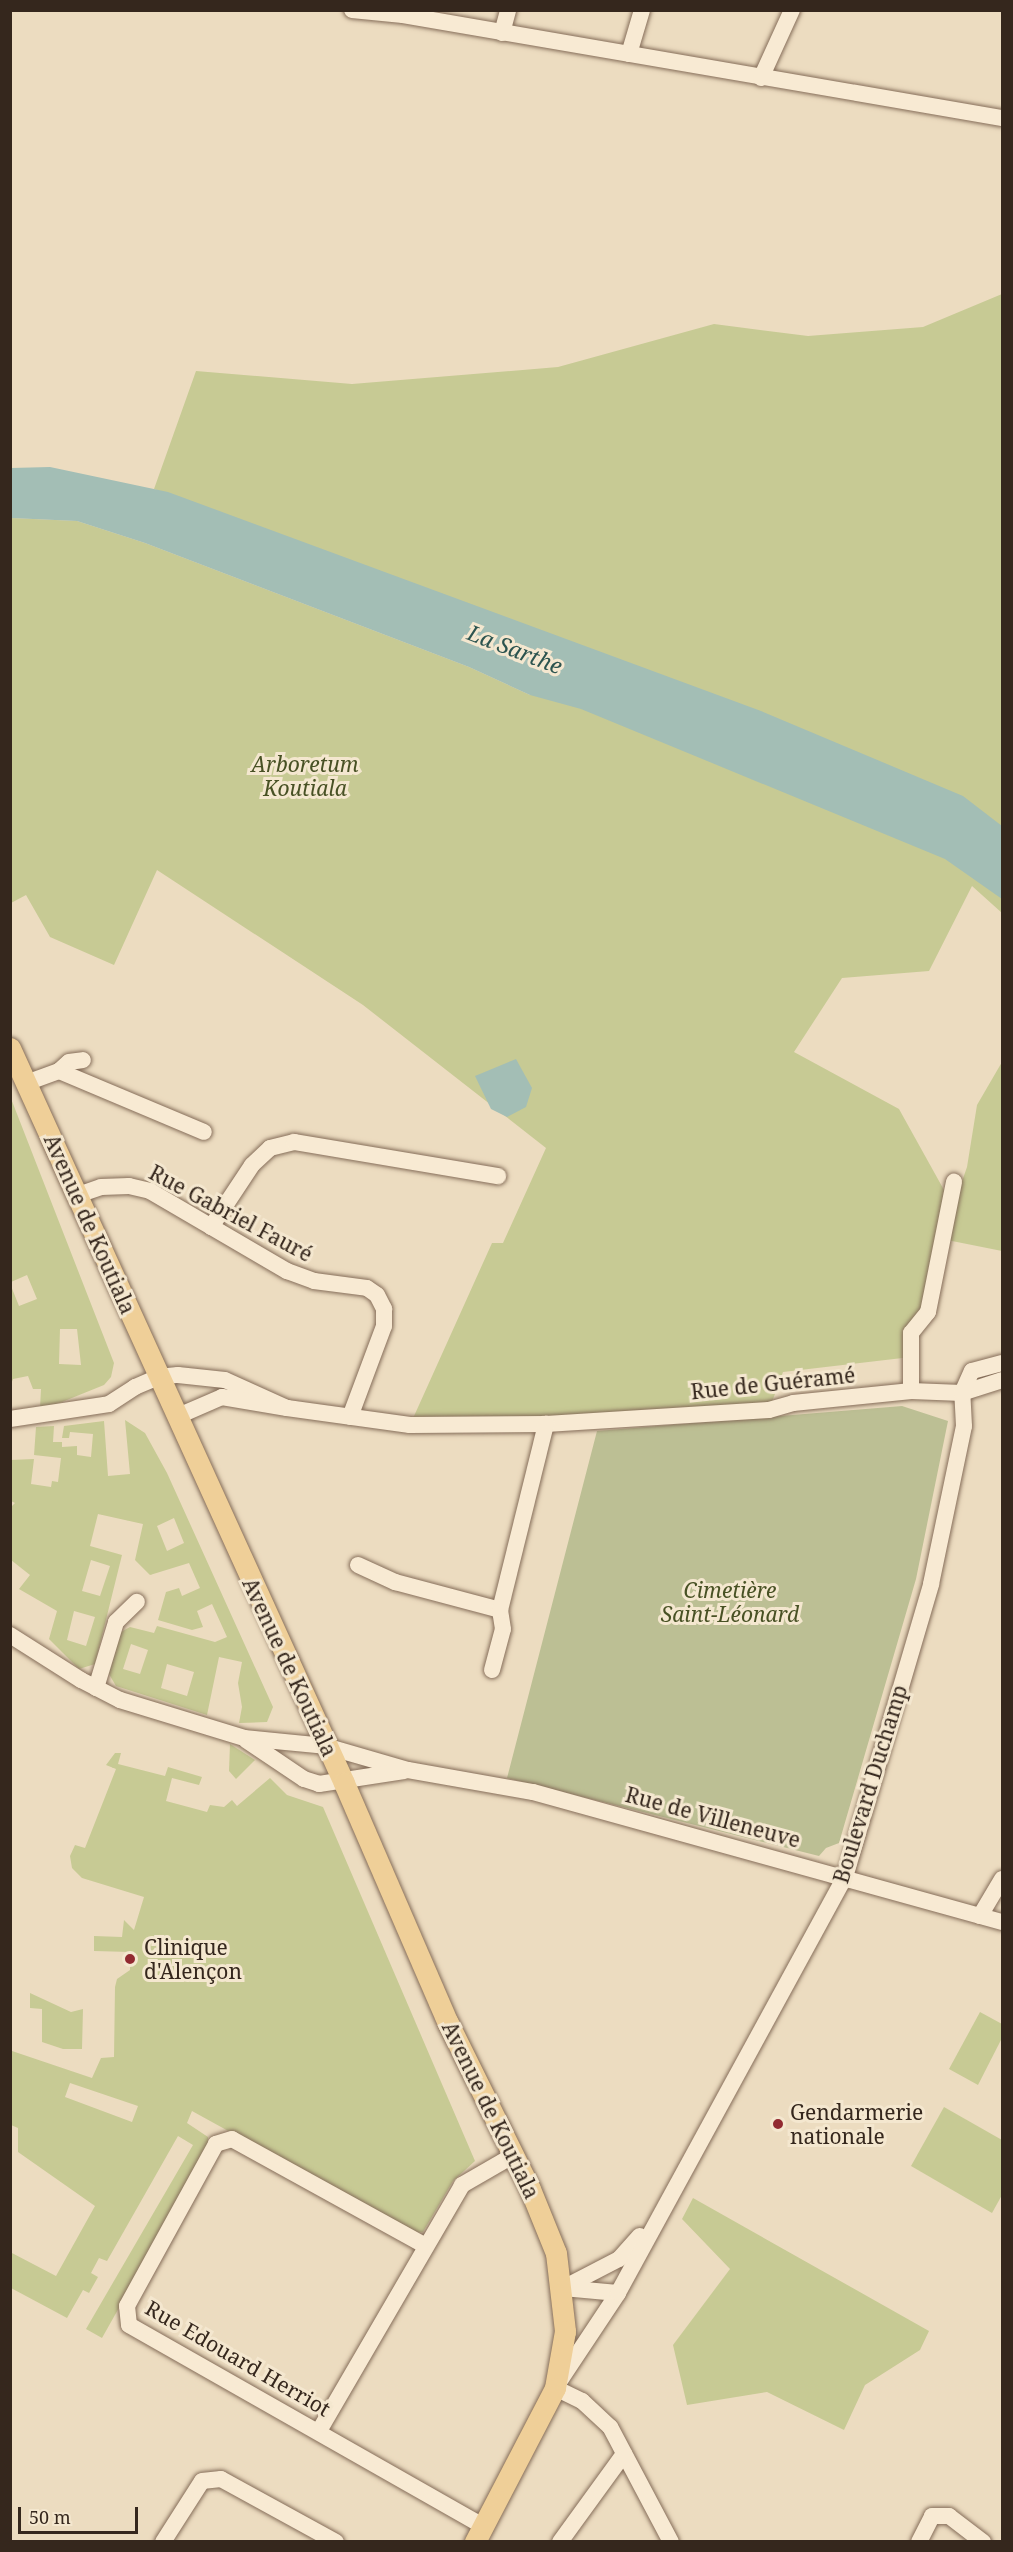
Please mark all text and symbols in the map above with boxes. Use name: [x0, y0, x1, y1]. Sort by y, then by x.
water label: La Sarthe: [464, 619, 566, 679]
park label: Arboretum Koutiala: [251, 751, 359, 801]
street label: Avenue de Koutiala: [39, 1130, 141, 1318]
street label: Rue Gabriel Fauré: [145, 1159, 317, 1267]
street label: Rue de Guéramé: [689, 1362, 857, 1404]
street label: Avenue de Koutiala: [238, 1574, 342, 1760]
park label: Cimetière Saint-Léonard: [661, 1577, 799, 1627]
street label: Boulevard Duchamp: [828, 1682, 912, 1886]
street label: Rue de Villeneuve: [623, 1782, 803, 1852]
place label: Clinique d'Alençon: [144, 1934, 242, 1984]
marker: Clinique d'Alençon: [121, 1950, 139, 1968]
street label: Avenue de Koutiala: [437, 2017, 545, 2203]
place label: Gendarmerie nationale: [790, 2099, 923, 2149]
marker: Gendarmerie nationale: [771, 2117, 785, 2131]
street label: Rue Edouard Herriot: [141, 2295, 335, 2421]
scale bar: [21, 2495, 141, 2533]
text: 50 m: [29, 2505, 71, 2529]

